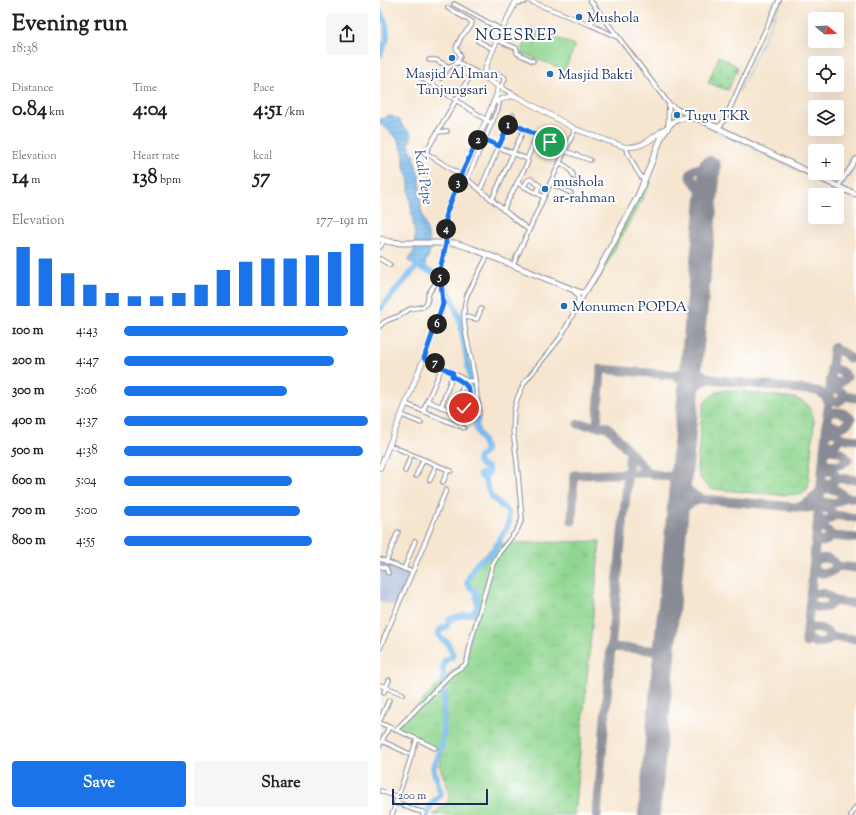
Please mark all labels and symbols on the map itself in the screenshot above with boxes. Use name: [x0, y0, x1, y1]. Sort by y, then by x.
place label: Mushola: [587, 9, 640, 29]
marker: Mushola: [574, 12, 584, 22]
north arrow: [808, 12, 844, 48]
district label: NGESREP: [475, 25, 557, 48]
marker: Masjid Al Iman Tanjungsari: [447, 53, 457, 63]
place label: Masjid Al Iman Tanjungsari: [406, 65, 498, 101]
place label: Masjid Bakti: [558, 66, 633, 86]
marker: Masjid Bakti: [545, 69, 555, 79]
place label: Tugu TKR: [685, 107, 750, 127]
marker: Tugu TKR: [672, 110, 682, 120]
pin: 1: [498, 115, 518, 135]
pin: [533, 125, 567, 159]
pin: 2: [468, 130, 488, 150]
water label: Kali Pepe: [408, 148, 437, 206]
pin: 3: [448, 173, 468, 193]
place label: mushola ar-rahman: [553, 173, 616, 209]
marker: mushola ar-rahman: [540, 184, 550, 194]
pin: 4: [436, 219, 456, 239]
pin: 5: [430, 267, 450, 287]
place label: Monumen POPDA: [572, 298, 688, 318]
marker: Monumen POPDA: [559, 301, 569, 311]
pin: 6: [427, 314, 447, 334]
pin: 7: [425, 353, 445, 373]
pin: [447, 391, 481, 425]
scale bar: [392, 787, 488, 806]

